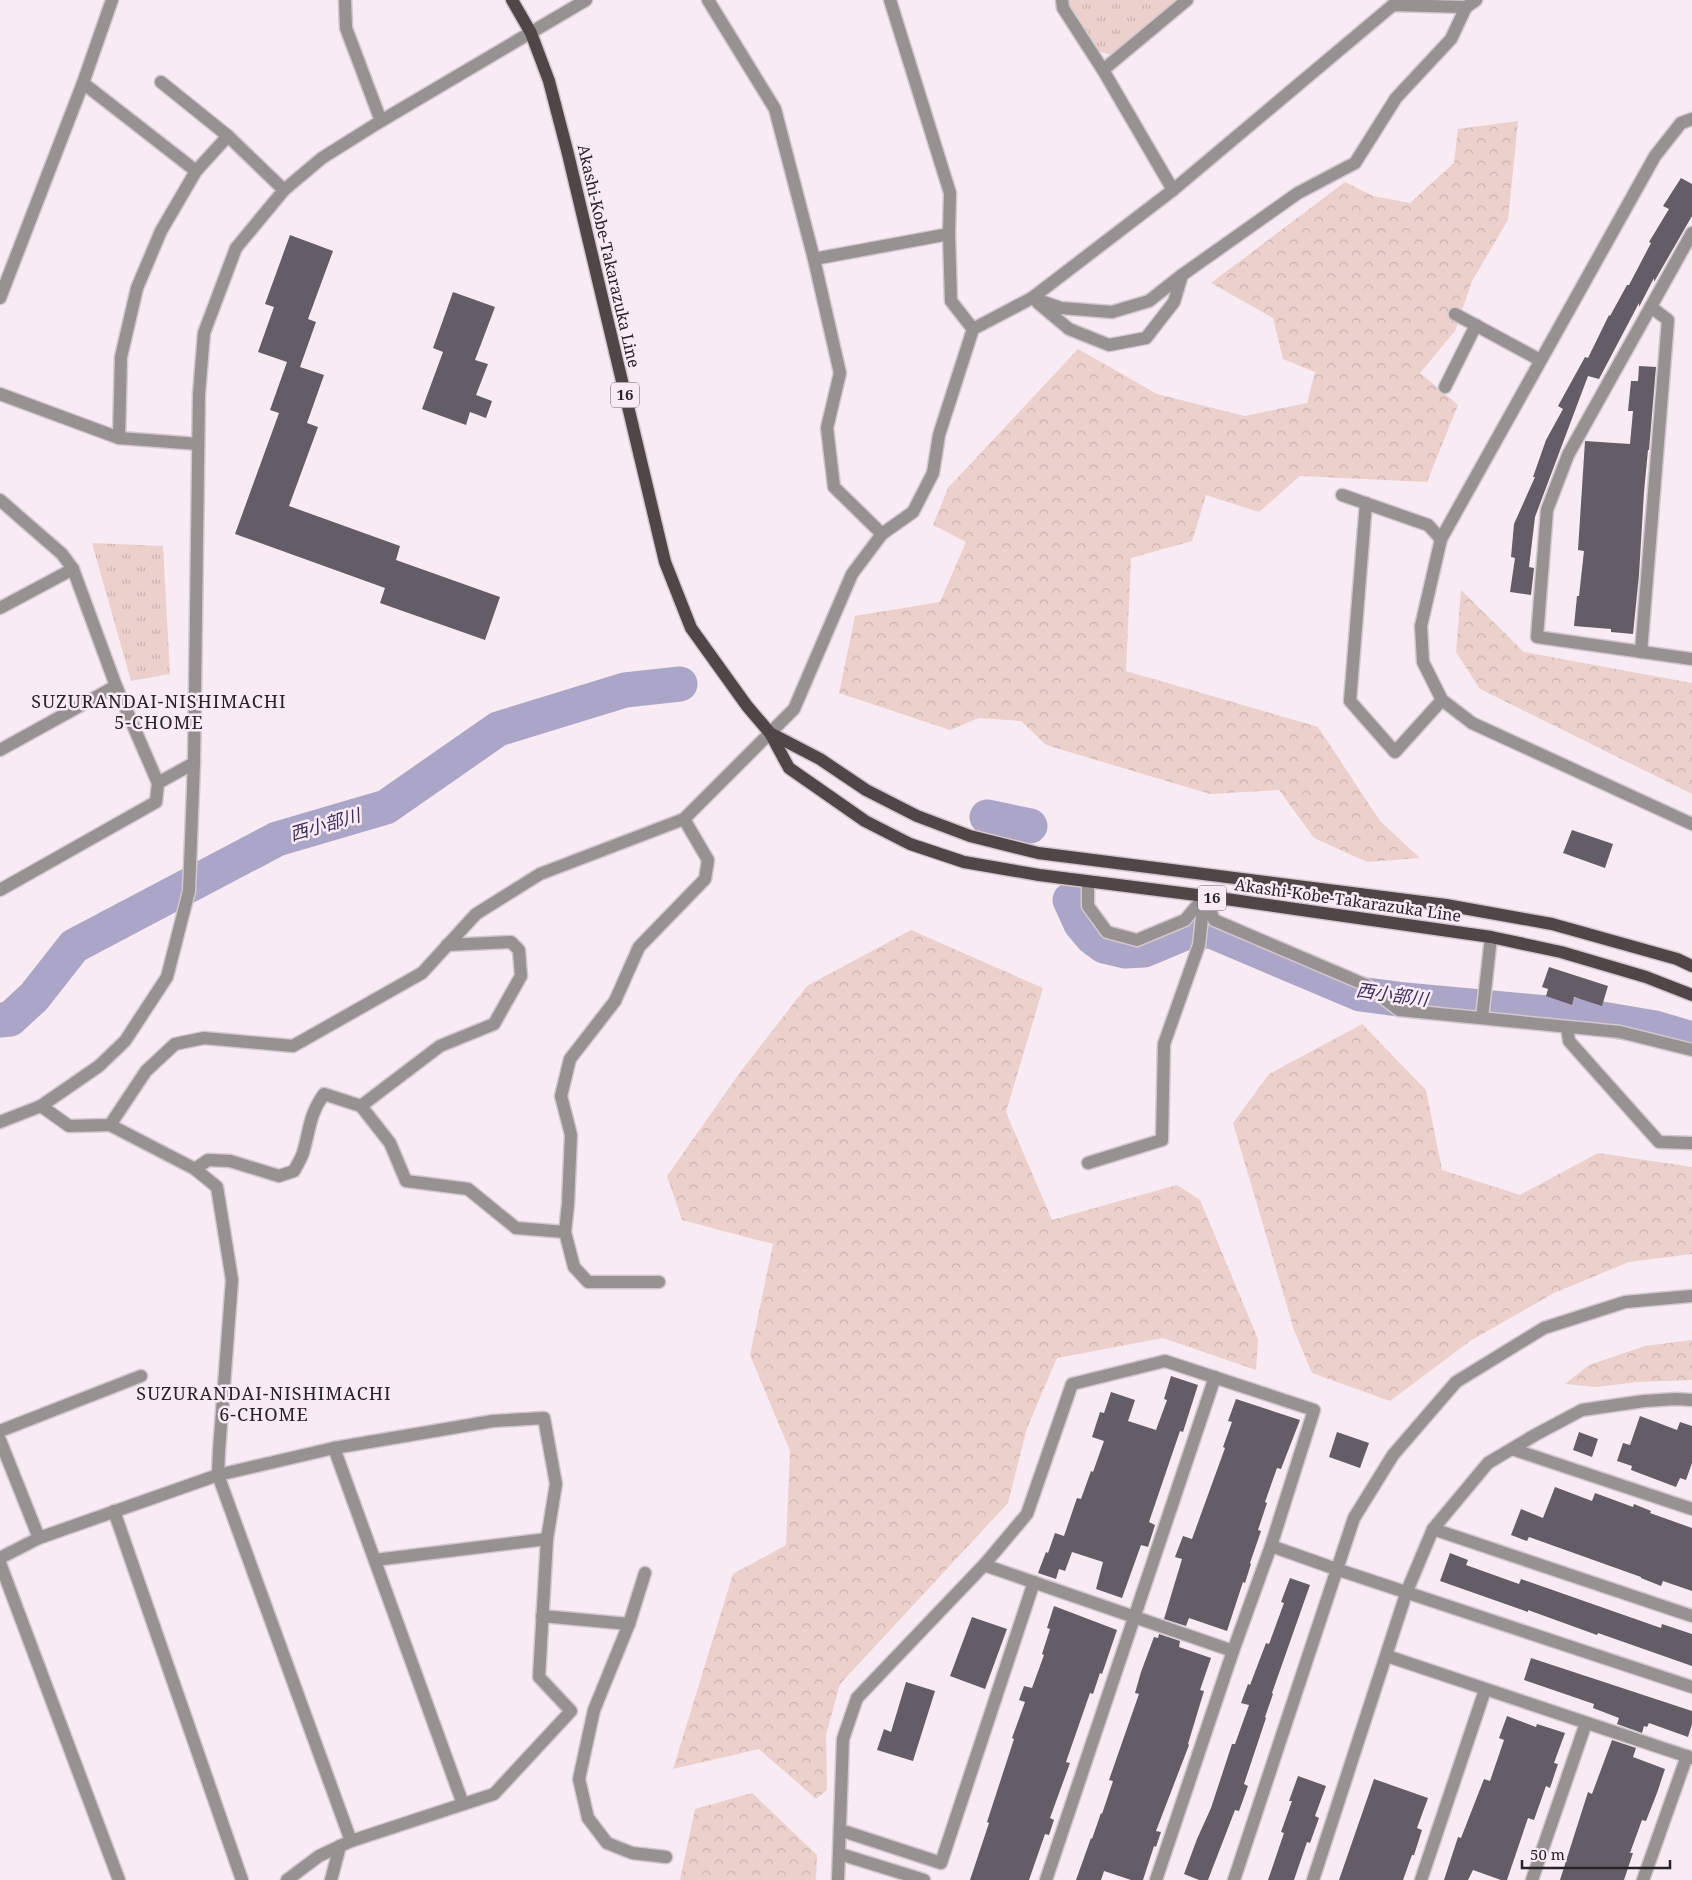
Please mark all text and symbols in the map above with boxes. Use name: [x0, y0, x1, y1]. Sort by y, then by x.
street label: Akashi-Kobe-Takarazuka Line: [573, 142, 645, 370]
road number: 16: [611, 382, 639, 408]
district label: SUZURANDAI-NISHIMACHI 5-CHOME: [31, 689, 287, 734]
water label: 西小部川: [287, 802, 365, 845]
street label: Akashi-Kobe-Takarazuka Line: [1233, 873, 1463, 927]
road number: 16: [1198, 886, 1226, 910]
water label: 西小部川: [1355, 977, 1431, 1011]
district label: SUZURANDAI-NISHIMACHI 6-CHOME: [136, 1381, 392, 1426]
scale bar: [1522, 1838, 1670, 1870]
text: 50 m: [1530, 1844, 1565, 1864]

